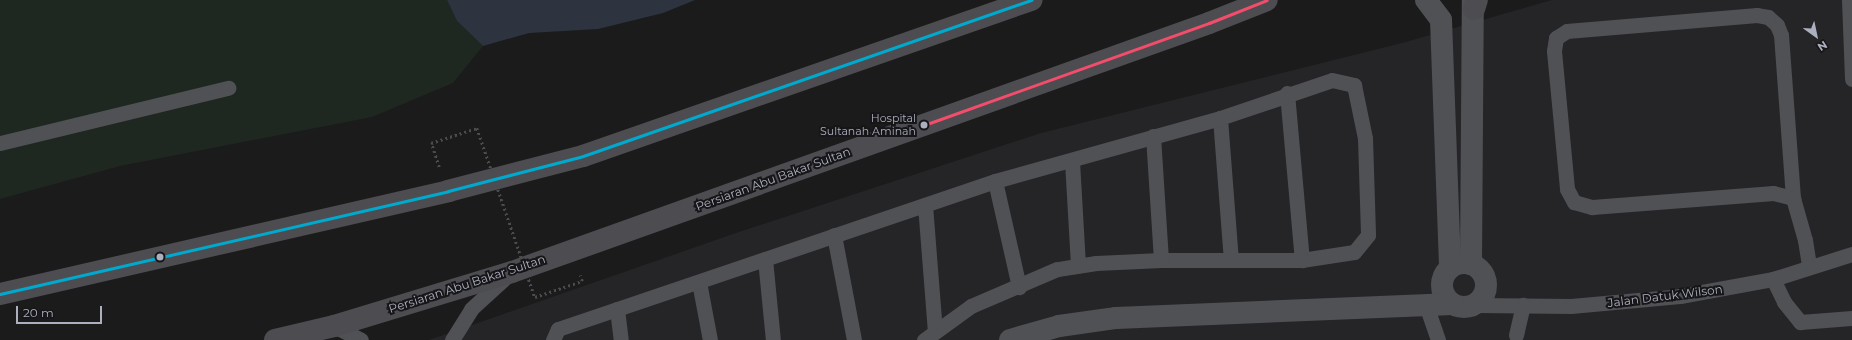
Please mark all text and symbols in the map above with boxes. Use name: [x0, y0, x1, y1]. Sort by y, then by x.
north arrow: [1796, 16, 1836, 56]
text: N: [1815, 38, 1830, 54]
place label: Hospital Sultanah Aminah: [820, 112, 916, 138]
marker: Hospital Sultanah Aminah: [919, 120, 929, 130]
street label: Persiaran Abu Bakar Sultan: [694, 144, 852, 214]
unlabelled marker: [155, 252, 165, 262]
street label: Persiaran Abu Bakar Sultan: [387, 252, 547, 316]
street label: Jalan Datuk Wilson: [1607, 282, 1723, 310]
scale bar: [18, 298, 104, 324]
text: 20 m: [23, 305, 54, 320]

